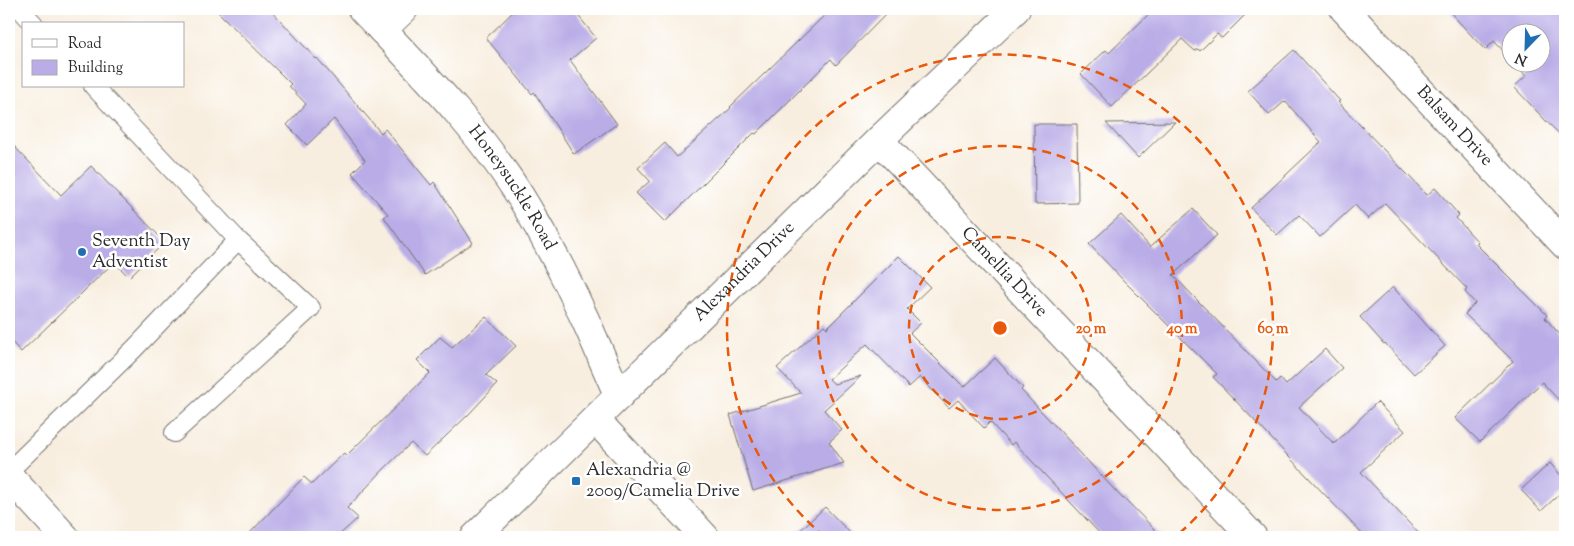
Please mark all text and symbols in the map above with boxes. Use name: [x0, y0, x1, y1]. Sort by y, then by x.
legend: [22, 22, 185, 88]
north arrow: [1502, 22, 1552, 72]
text: Road: [68, 34, 102, 55]
text: N: [1513, 47, 1531, 70]
text: Building: [68, 58, 123, 79]
street label: Balsam Drive: [1410, 80, 1498, 173]
street label: Honeysuckle Road: [461, 120, 562, 255]
street label: Alexandria Drive: [688, 216, 801, 328]
street label: Camellia Drive: [954, 221, 1053, 324]
place label: Seventh Day Adventist: [92, 229, 190, 276]
marker: Seventh Day Adventist: [76, 246, 88, 258]
centre of rings: [991, 319, 1009, 337]
text: 20 m: [1076, 319, 1107, 340]
text: 40 m: [1166, 319, 1198, 340]
text: 60 m: [1258, 319, 1289, 340]
place label: Alexandria @ 2009/Camelia Drive: [586, 458, 740, 505]
marker: Alexandria @ 2009/Camelia Drive: [570, 475, 582, 487]

